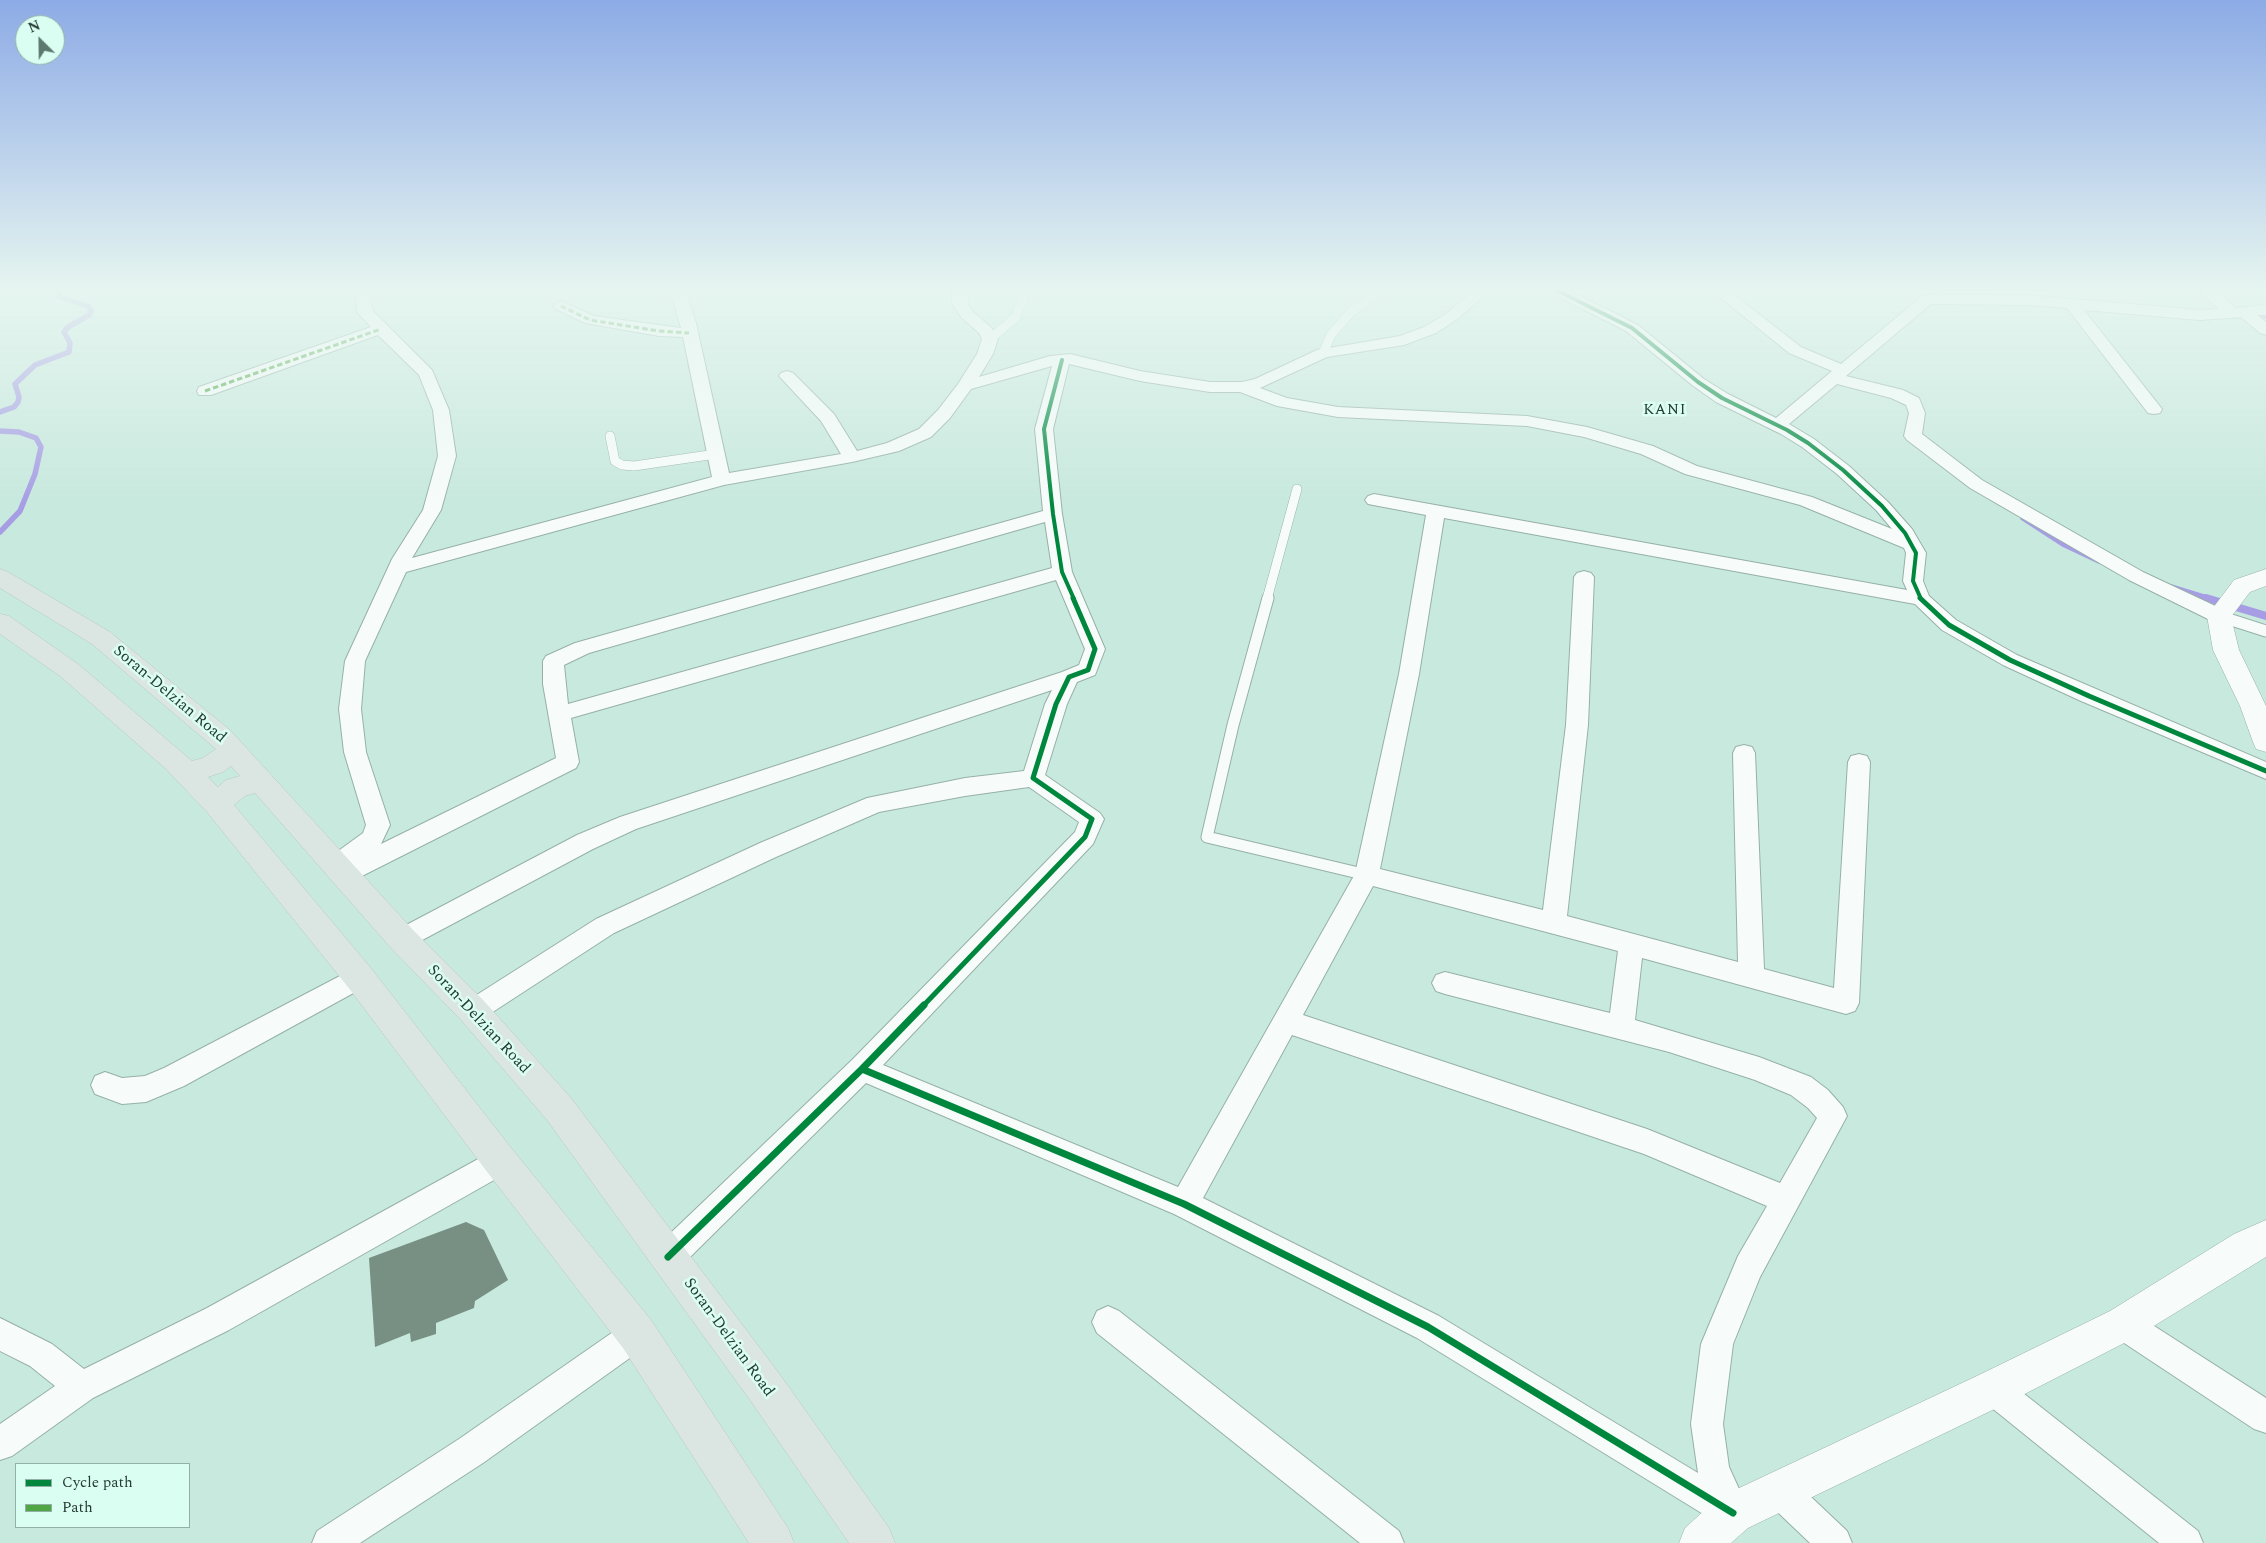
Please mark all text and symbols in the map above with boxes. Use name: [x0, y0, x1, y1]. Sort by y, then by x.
north arrow: [15, 15, 65, 65]
text: N: [25, 15, 44, 39]
district label: KANI: [1643, 402, 1687, 420]
street label: Soran-Delzian Road: [108, 642, 230, 748]
street label: Soran-Delzian Road: [423, 962, 533, 1078]
street label: Soran-Delzian Road: [679, 1275, 777, 1401]
legend: [15, 1463, 190, 1528]
text: Cycle path: [62, 1471, 133, 1494]
text: Path: [62, 1496, 93, 1519]

